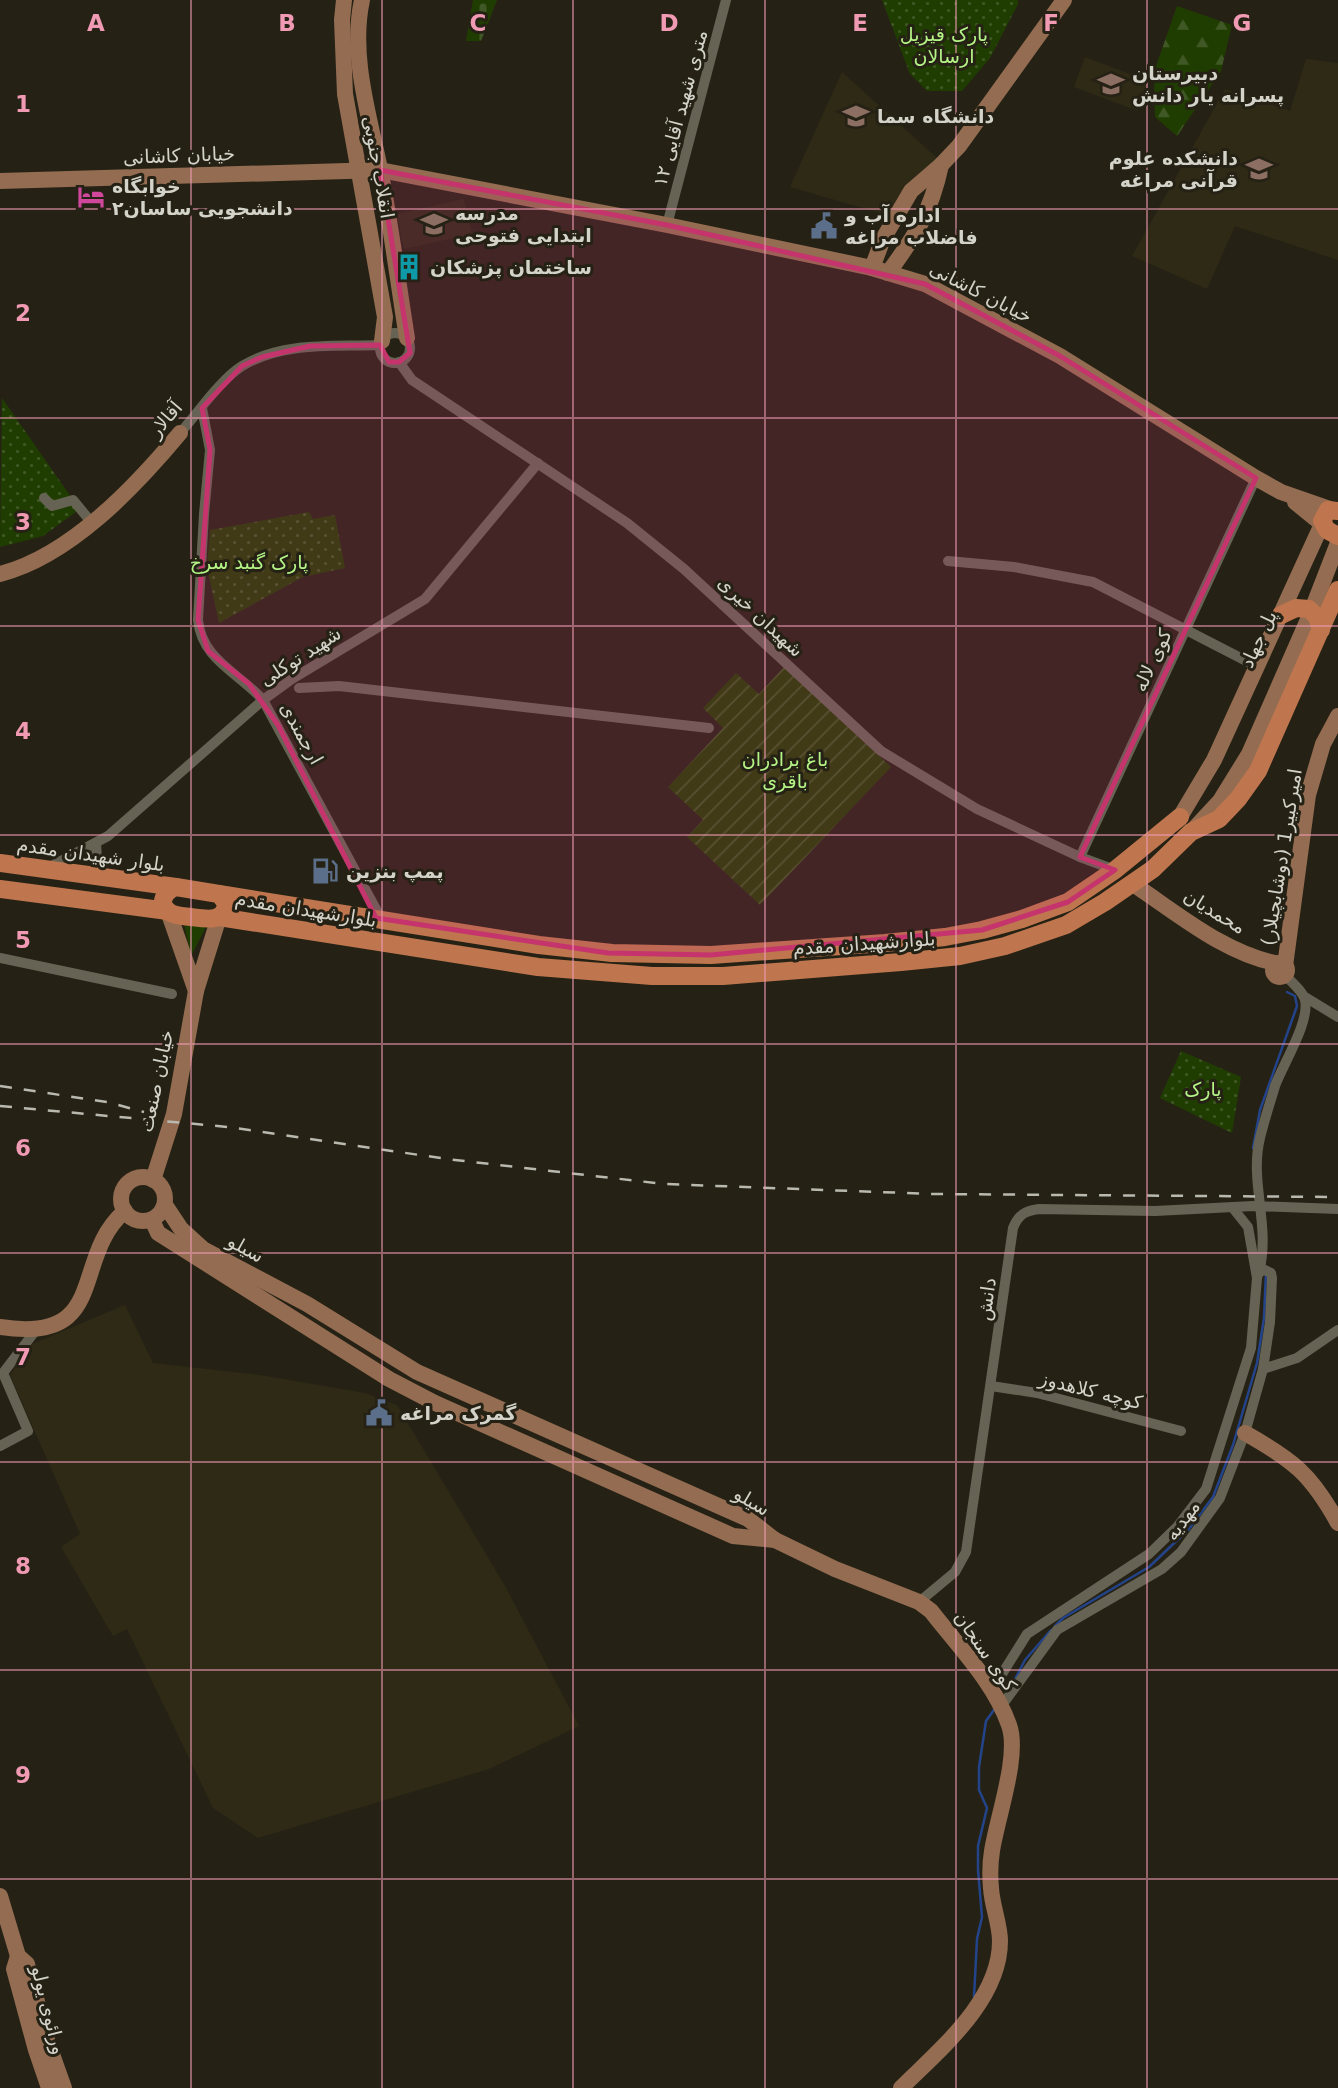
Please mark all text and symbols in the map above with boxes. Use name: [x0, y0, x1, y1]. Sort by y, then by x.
text: A: [87, 10, 105, 36]
text: B: [278, 10, 296, 36]
text: C: [470, 10, 486, 36]
text: D: [659, 10, 679, 36]
text: E: [852, 10, 868, 36]
text: F: [1043, 10, 1059, 36]
text: G: [1233, 10, 1251, 36]
park label: پارک قیزیل ارسالان: [900, 23, 988, 68]
street label: ۱۲ متری شهید آقایی: [648, 27, 712, 189]
place label: دبیرستان پسرانه یار دانش: [1132, 62, 1284, 107]
school or university icon: دبیرستان پسرانه یار دانش: [1096, 69, 1126, 99]
text: 1: [15, 91, 31, 117]
school or university icon: دانشگاه سما: [841, 101, 871, 131]
place label: دانشگاه سما: [877, 105, 995, 127]
street label: انقلاب جنوبی: [358, 114, 399, 220]
street label: خیابان کاشانی: [123, 142, 235, 168]
place label: دانشکده علوم قرآنی مراغه: [1109, 147, 1238, 192]
school or university icon: دانشکده علوم قرآنی مراغه: [1244, 154, 1274, 184]
place label: خوابگاه دانشجویی ساسان۲: [112, 175, 293, 220]
hotel icon: خوابگاه دانشجویی ساسان۲: [76, 182, 106, 212]
place label: مدرسه ابتدایی فتوحی: [455, 202, 592, 247]
place label: اداره آب و فاضلاب مراغه: [844, 203, 978, 249]
school or university icon: مدرسه ابتدایی فتوحی: [419, 209, 449, 239]
public building icon: اداره آب و فاضلاب مراغه: [809, 211, 839, 241]
building icon: ساختمان پزشکان: [394, 252, 424, 282]
place label: ساختمان پزشکان: [430, 256, 592, 279]
street label: خیابان کاشانی: [926, 257, 1036, 327]
text: 2: [15, 300, 31, 326]
street label: آقالار: [142, 395, 188, 443]
text: 3: [15, 509, 31, 535]
park label: پارک گنبد سرخ: [190, 551, 308, 574]
street label: شهیدان خیری: [713, 571, 808, 662]
street label: پل جهاد: [1235, 607, 1282, 671]
street label: شهید توکلی: [255, 622, 345, 691]
street label: کوی لاله: [1128, 624, 1177, 695]
street label: ارجمندی: [275, 698, 328, 768]
text: 4: [15, 718, 31, 744]
park label: باغ برادران باقری: [742, 748, 828, 793]
street label: امیرکبیر1 (دوشابچیلار): [1256, 767, 1307, 947]
street label: بلوار شهیدان مقدم: [16, 833, 166, 876]
fuel station icon: پمپ بنزین: [310, 856, 340, 886]
place label: پمپ بنزین: [346, 860, 444, 883]
street label: محمدیان: [1180, 884, 1250, 938]
street label: بلوارشهیدان مقدم: [233, 887, 378, 932]
text: 5: [15, 927, 31, 953]
street label: بلوارشهیدان مقدم: [792, 927, 936, 960]
street label: خیابان صنعت: [134, 1028, 178, 1134]
park label: پارک: [1184, 1078, 1222, 1101]
text: 6: [15, 1135, 31, 1161]
street label: سیلو: [223, 1229, 268, 1268]
street label: دانش: [972, 1276, 1001, 1322]
text: 7: [15, 1344, 31, 1370]
street label: کوچه کلاهدوز: [1036, 1366, 1146, 1415]
public building icon: گمرک مراغه: [364, 1398, 394, 1428]
place label: گمرک مراغه: [400, 1402, 517, 1425]
street label: سیلو: [729, 1482, 774, 1521]
street label: مهدیه: [1160, 1496, 1205, 1545]
text: 8: [15, 1553, 31, 1579]
street label: کوی سنجان: [949, 1606, 1022, 1697]
text: 9: [15, 1762, 31, 1788]
street label: ورائوی یولو: [26, 1963, 71, 2057]

